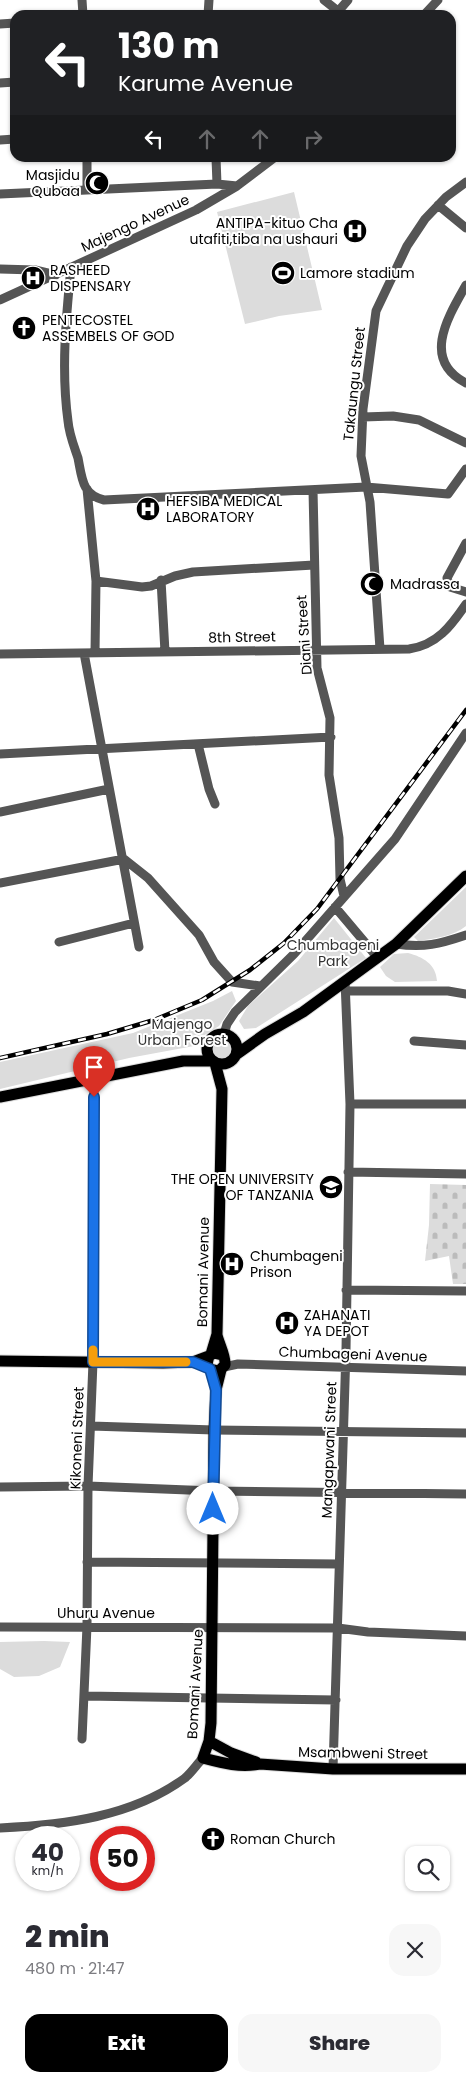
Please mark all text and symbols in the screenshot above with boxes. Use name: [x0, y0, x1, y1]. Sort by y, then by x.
text: 130 m: [118, 21, 220, 70]
icon: left: [35, 30, 100, 95]
text: Karume Avenue: [118, 68, 293, 99]
icon: left: [140, 125, 168, 153]
icon: ahead: [193, 125, 221, 153]
icon: ahead: [246, 125, 274, 153]
icon: right: [299, 125, 327, 153]
place label: Masjidu Qubaa: [26, 165, 80, 201]
mosque icon: Masjidu Qubaa: [84, 170, 110, 196]
street label: Majengo Avenue: [78, 189, 193, 257]
place label: ANTIPA-kituo Cha utafiti,tiba na ushauri: [189, 213, 338, 249]
hospital icon: ANTIPA-kituo Cha utafiti,tiba na ushauri: [342, 218, 368, 244]
place label: RASHEED DISPENSARY: [50, 260, 131, 296]
sports icon: Lamore stadium: [270, 260, 296, 286]
place label: Lamore stadium: [300, 263, 415, 283]
hospital icon: RASHEED DISPENSARY: [20, 265, 46, 291]
place label: PENTECOSTEL ASSEMBELS OF GOD: [42, 310, 175, 346]
church icon: PENTECOSTEL ASSEMBELS OF GOD: [11, 315, 37, 341]
street label: Takaungu Street: [338, 326, 370, 442]
place label: HEFSIBA MEDICAL LABORATORY: [166, 491, 282, 527]
hospital icon: HEFSIBA MEDICAL LABORATORY: [135, 496, 161, 522]
mosque icon: Madrassa: [359, 571, 385, 597]
place label: Madrassa: [390, 574, 460, 594]
street label: Diani Street: [291, 594, 317, 676]
street label: 8th Street: [208, 626, 276, 648]
park label: Chumbageni Park: [287, 935, 379, 971]
park label: Majengo Urban Forest: [138, 1014, 226, 1050]
pin: [73, 1046, 115, 1097]
icon: arrive: [80, 1053, 108, 1081]
place label: THE OPEN UNIVERSITY OF TANZANIA: [171, 1169, 314, 1205]
school or university icon: THE OPEN UNIVERSITY OF TANZANIA: [318, 1174, 344, 1200]
street label: Bomani Avenue: [192, 1216, 214, 1327]
place label: Chumbageni Prison: [250, 1246, 343, 1282]
hospital icon: Chumbageni Prison: [219, 1251, 245, 1277]
place label: ZAHANATI YA DEPOT: [304, 1305, 370, 1341]
hospital icon: ZAHANATI YA DEPOT: [274, 1310, 300, 1336]
street label: Chumbageni Avenue: [278, 1341, 428, 1367]
street label: Mangapwani Street: [317, 1381, 341, 1519]
street label: Kikoneni Street: [65, 1386, 89, 1490]
position arrow: [186, 1482, 238, 1534]
street label: Uhuru Avenue: [57, 1603, 155, 1623]
street label: Bomani Avenue: [182, 1628, 208, 1740]
street label: Msambweni Street: [298, 1742, 428, 1764]
speed limit sign: 50: [90, 1826, 155, 1891]
church icon: Roman Church: [200, 1826, 226, 1852]
place label: Roman Church: [230, 1829, 335, 1849]
text: 40: [31, 1835, 64, 1870]
map controls: [405, 1846, 450, 1891]
button: search: [405, 1846, 450, 1891]
text: km/h: [32, 1862, 63, 1879]
text: 2 min: [25, 1915, 110, 1958]
button: close: [389, 1924, 441, 1976]
text: 480 m · 21:47: [25, 1957, 124, 1980]
button: Exit: [25, 2014, 228, 2072]
button: Share: [238, 2014, 441, 2072]

